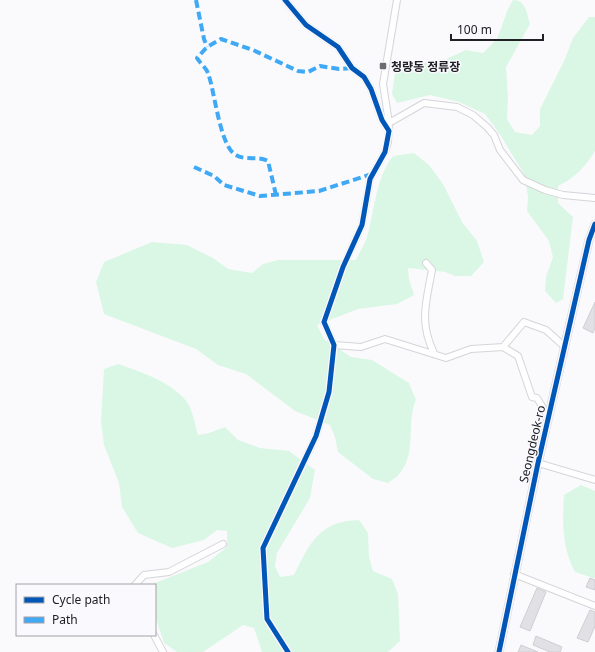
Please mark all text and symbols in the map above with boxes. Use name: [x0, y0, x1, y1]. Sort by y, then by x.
scale bar: [451, 16, 543, 42]
text: 100 m: [457, 21, 492, 38]
place label: 청량동 정류장: [391, 58, 460, 75]
marker: 청량동 정류장: [378, 61, 388, 71]
street label: Seongdeok-ro: [515, 404, 549, 484]
legend: [16, 584, 156, 636]
text: Cycle path: [52, 591, 110, 608]
text: Path: [52, 611, 78, 628]

